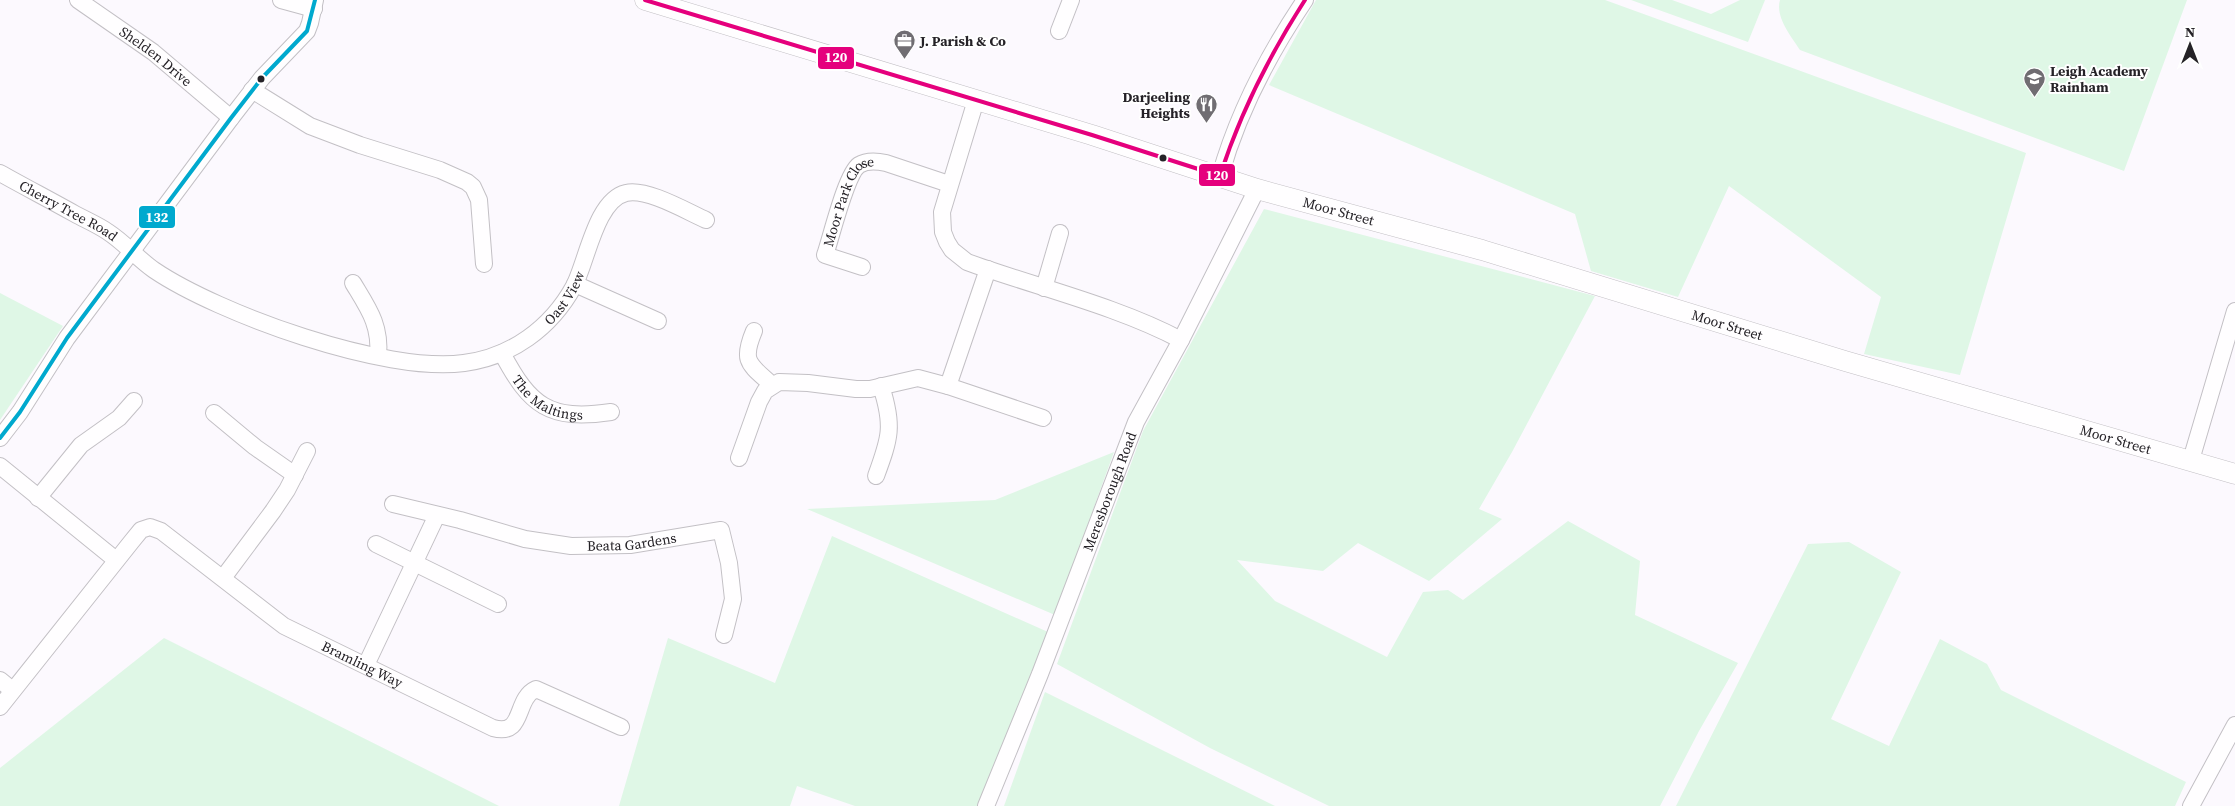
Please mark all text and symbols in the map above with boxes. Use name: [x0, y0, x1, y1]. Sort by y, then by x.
north arrow: [2165, 20, 2215, 70]
street label: Shelden Drive: [115, 22, 196, 91]
text: N: [2185, 22, 2195, 42]
office icon: J. Parish & Co: [892, 29, 916, 60]
place label: J. Parish & Co: [919, 31, 1006, 51]
line badge: 120: [817, 46, 855, 70]
text: 120: [825, 47, 848, 67]
place label: Leigh Academy Rainham: [2050, 61, 2149, 97]
school or university icon: Leigh Academy Rainham: [2022, 67, 2046, 98]
unlabelled marker: [256, 74, 266, 84]
place label: Darjeeling Heights: [1123, 87, 1191, 123]
restaurant icon: Darjeeling Heights: [1194, 93, 1218, 124]
street label: Moor Park Close: [818, 151, 875, 249]
unlabelled marker: [1158, 153, 1168, 163]
line badge: 120: [1198, 163, 1236, 187]
text: 120: [1206, 165, 1229, 185]
street label: Cherry Tree Road: [16, 175, 122, 246]
street label: Moor Street: [1301, 192, 1377, 230]
line badge: 132: [138, 205, 176, 229]
text: 132: [146, 207, 169, 227]
street label: Oast View: [539, 268, 590, 329]
street label: Moor Street: [1689, 305, 1765, 345]
street label: The Maltings: [507, 371, 583, 424]
street label: Moor Street: [2078, 420, 2154, 459]
street label: Meresborough Road: [1078, 429, 1141, 554]
street label: Beata Gardens: [587, 528, 678, 556]
street label: Bramling Way: [318, 636, 407, 693]

